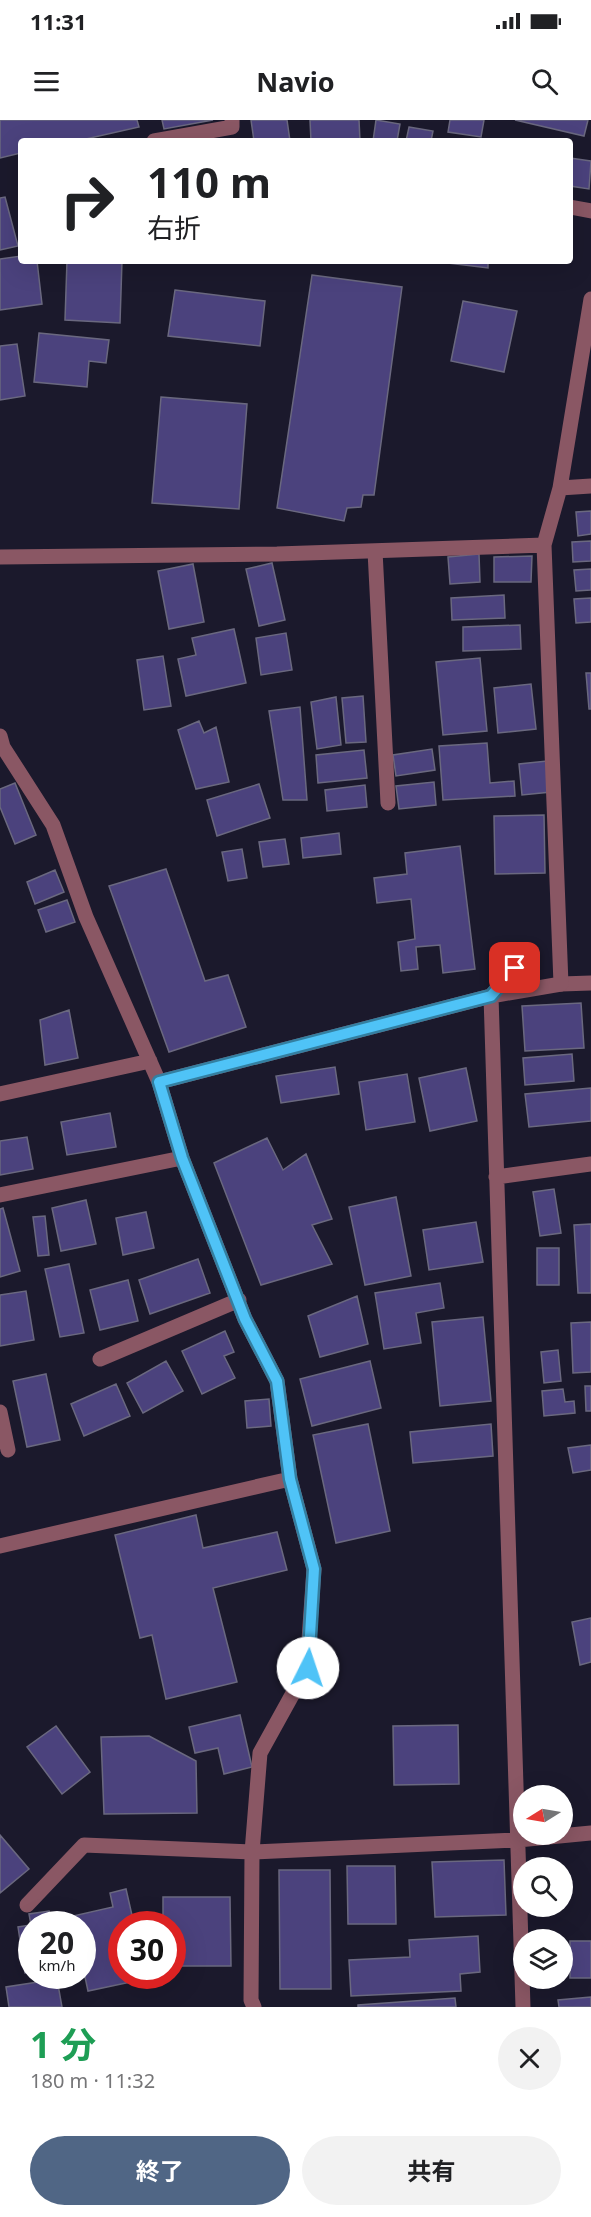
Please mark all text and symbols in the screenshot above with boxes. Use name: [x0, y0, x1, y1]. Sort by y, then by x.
text: 11:31: [30, 6, 87, 36]
text: Navio: [256, 63, 335, 100]
icon: menu: [30, 65, 63, 98]
icon: search: [528, 65, 561, 98]
text: 110 m: [147, 153, 271, 210]
icon: right: [48, 162, 126, 240]
text: 右折: [147, 209, 201, 246]
pin: [489, 942, 540, 993]
icon: arrive: [498, 951, 531, 984]
position arrow: [276, 1636, 340, 1700]
north arrow: [513, 1785, 573, 1845]
map controls: [513, 1785, 573, 1989]
button: search: [513, 1857, 573, 1917]
speed limit sign: 30: [108, 1911, 186, 1989]
text: 20: [40, 1922, 74, 1963]
button: layers: [513, 1929, 573, 1989]
text: km/h: [39, 1955, 75, 1975]
text: 1 分: [30, 2020, 96, 2069]
button: close: [498, 2027, 561, 2090]
text: 180 m · 11:32: [30, 2067, 155, 2094]
button: 終了: [30, 2136, 290, 2205]
button: 共有: [302, 2136, 561, 2205]

